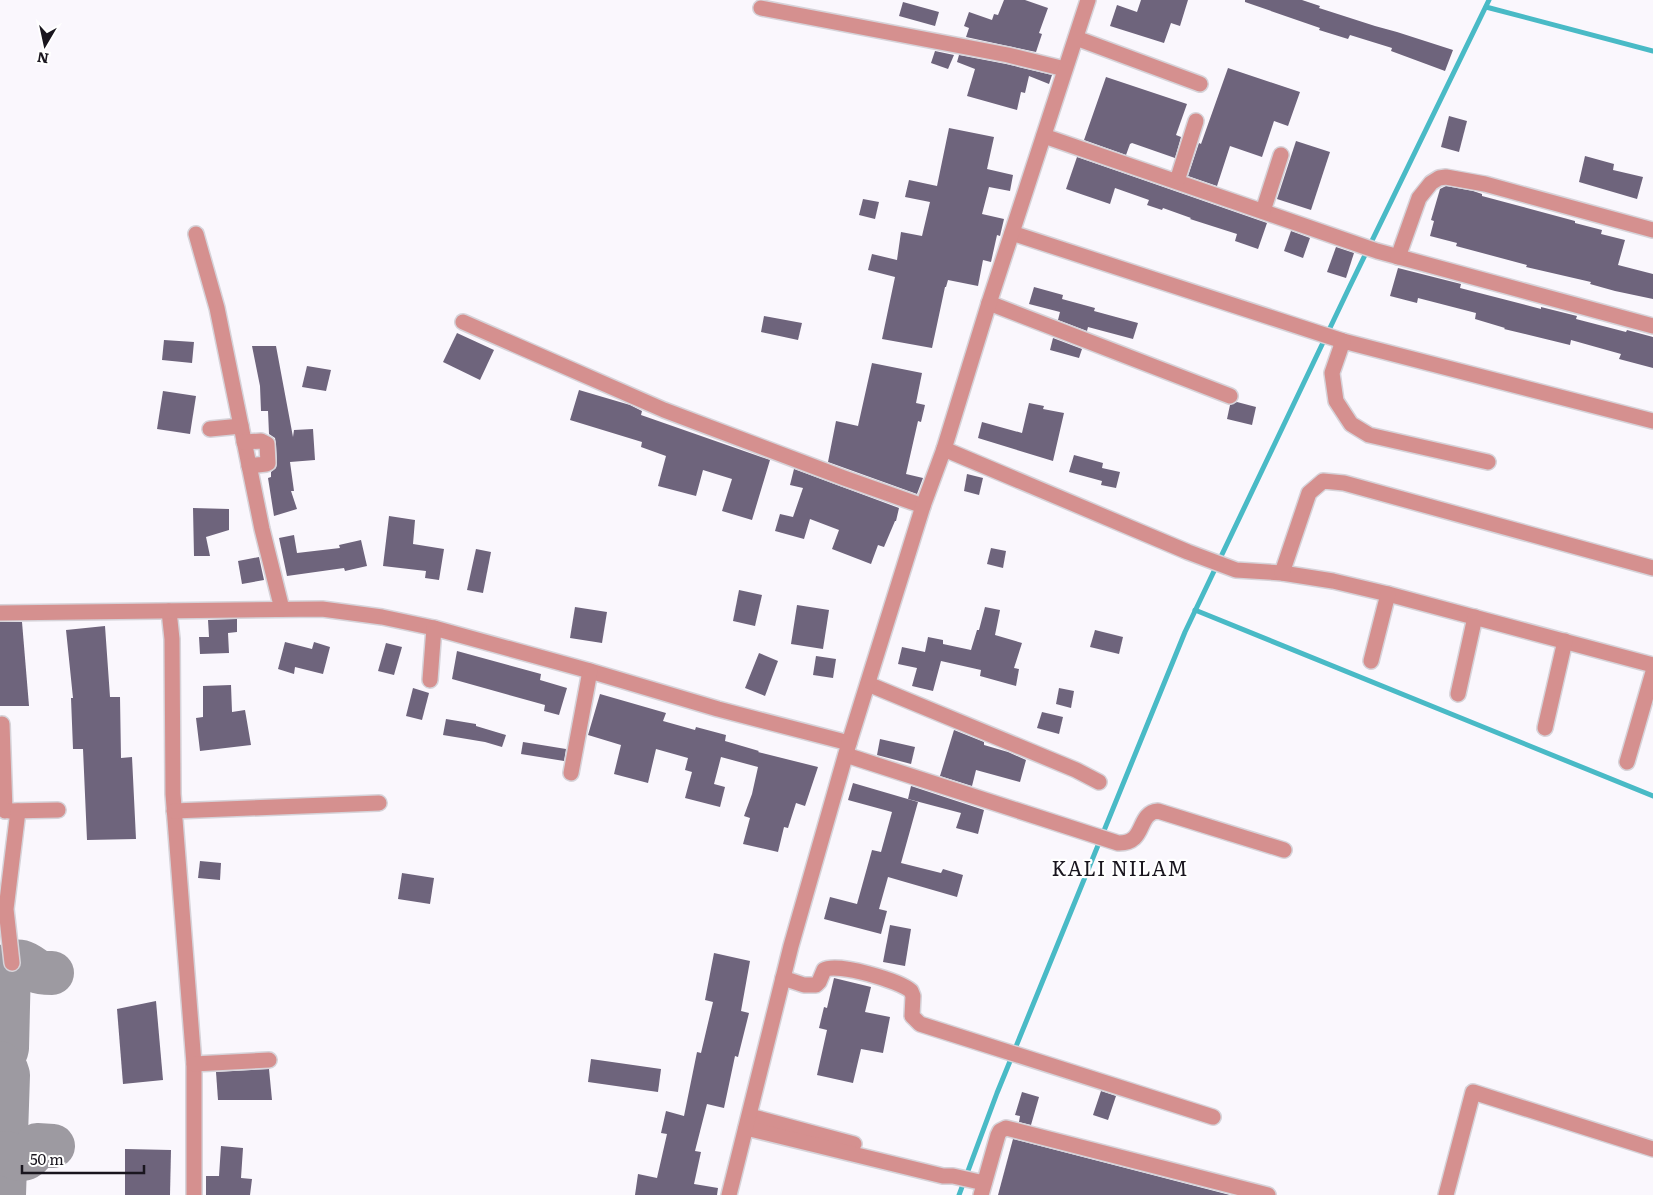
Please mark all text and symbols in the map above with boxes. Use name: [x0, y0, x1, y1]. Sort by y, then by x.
north arrow: [20, 20, 70, 70]
text: N: [35, 48, 50, 70]
district label: KALI NILAM: [1051, 852, 1189, 882]
scale bar: [22, 1142, 145, 1174]
text: 50 m: [30, 1147, 64, 1170]

